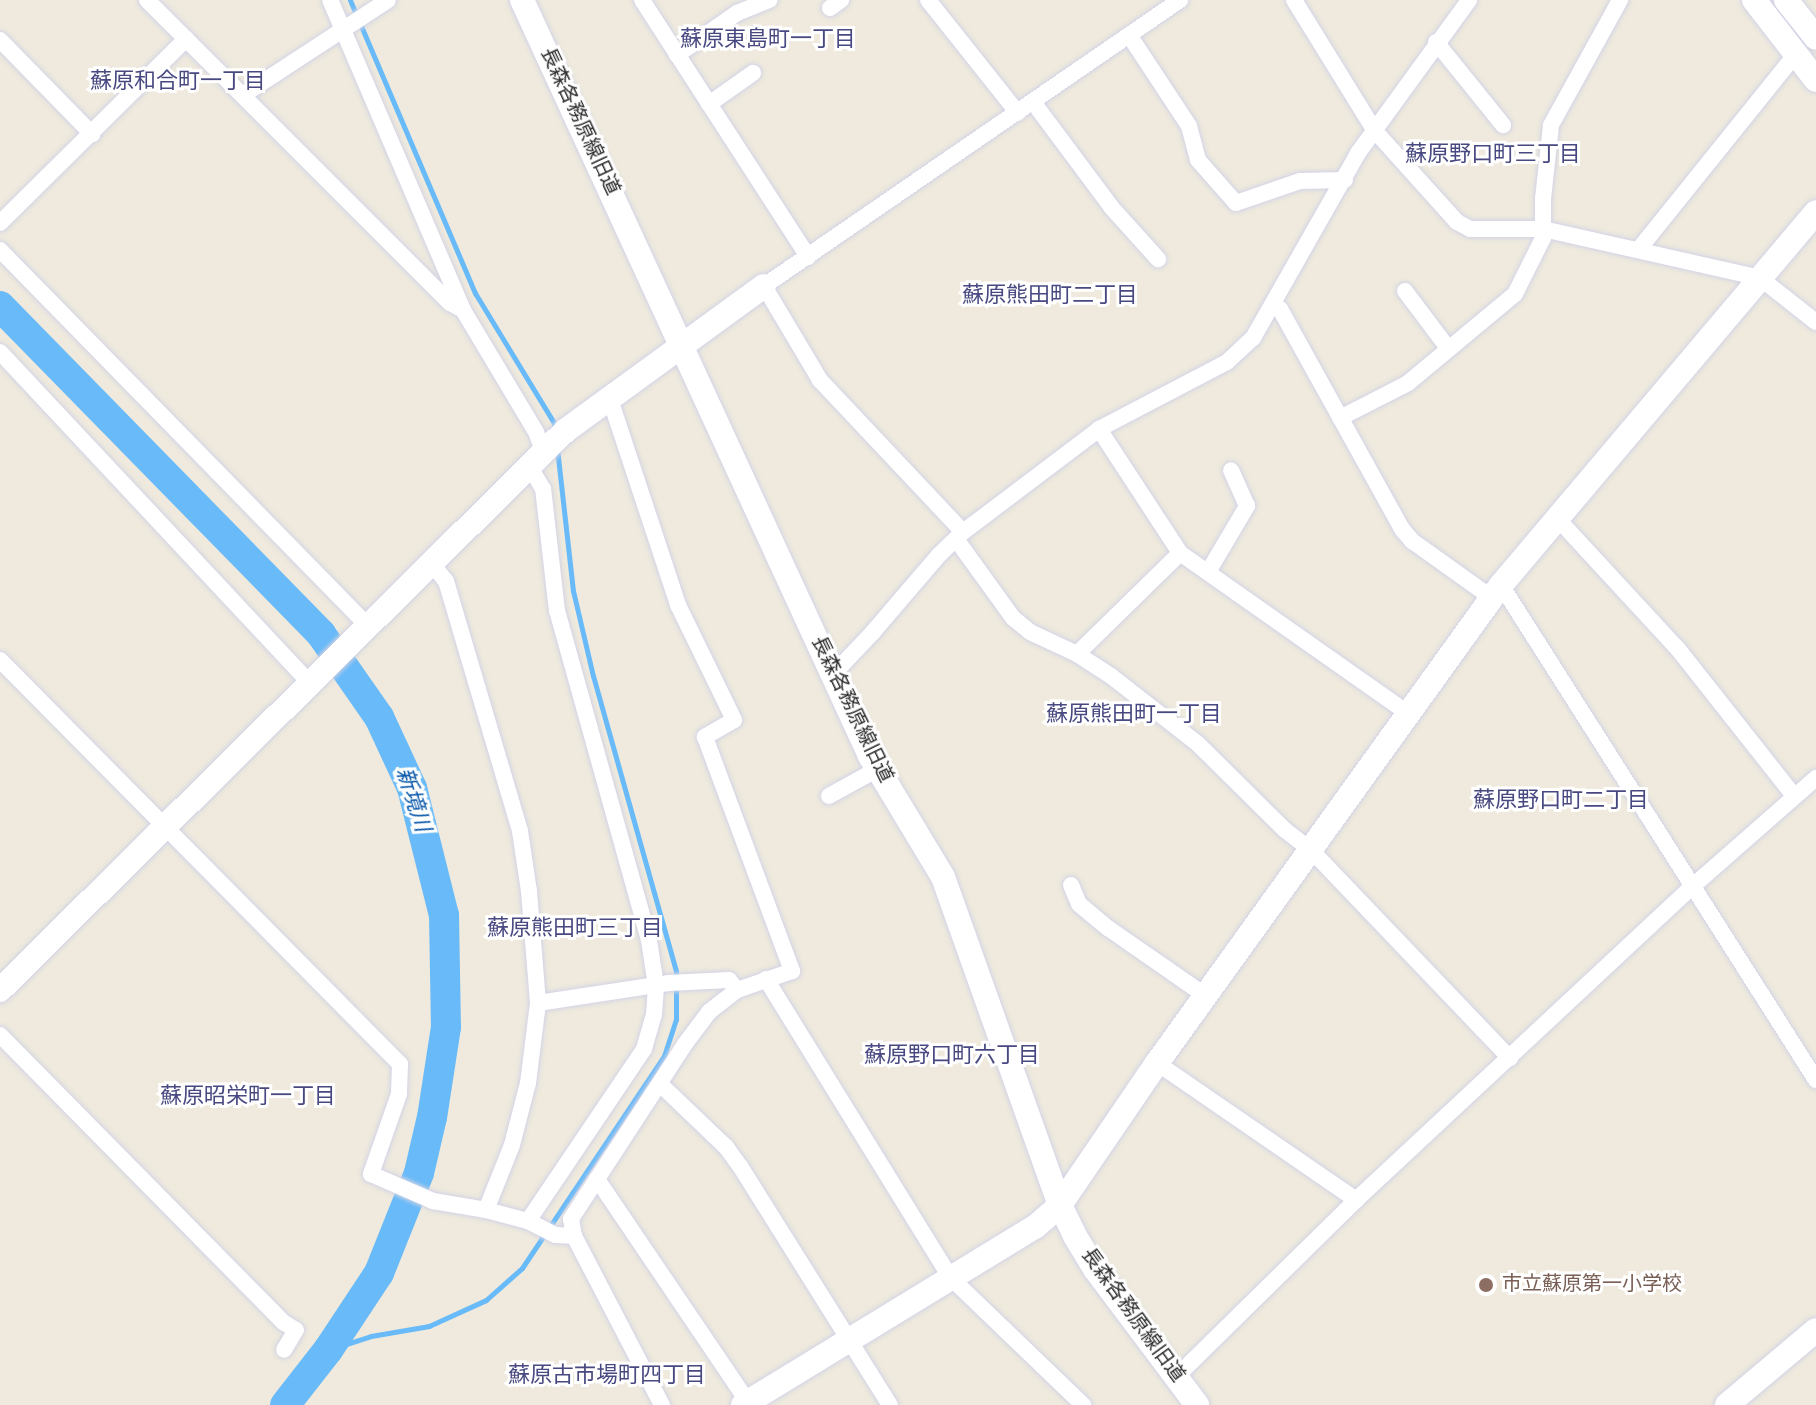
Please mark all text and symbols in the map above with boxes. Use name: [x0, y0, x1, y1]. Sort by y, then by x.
district label: 蘇原東島町一丁目: [680, 28, 856, 54]
street label: 長森各務原線旧道: [534, 44, 624, 200]
district label: 蘇原和合町一丁目: [90, 70, 266, 96]
district label: 蘇原野口町三丁目: [1405, 143, 1581, 169]
district label: 蘇原熊田町二丁目: [962, 284, 1138, 310]
street label: 長森各務原線旧道: [805, 633, 897, 787]
district label: 蘇原熊田町一丁目: [1046, 703, 1222, 729]
water label: 新境川: [389, 765, 435, 835]
district label: 蘇原野口町二丁目: [1473, 789, 1649, 815]
district label: 蘇原熊田町三丁目: [487, 917, 663, 943]
district label: 蘇原野口町六丁目: [864, 1044, 1040, 1070]
district label: 蘇原昭栄町一丁目: [160, 1085, 336, 1111]
street label: 長森各務原線旧道: [1075, 1244, 1189, 1388]
place label: 市立蘇原第一小学校: [1502, 1273, 1682, 1297]
marker: 市立蘇原第一小学校: [1477, 1276, 1495, 1294]
district label: 蘇原古市場町四丁目: [508, 1364, 706, 1390]

